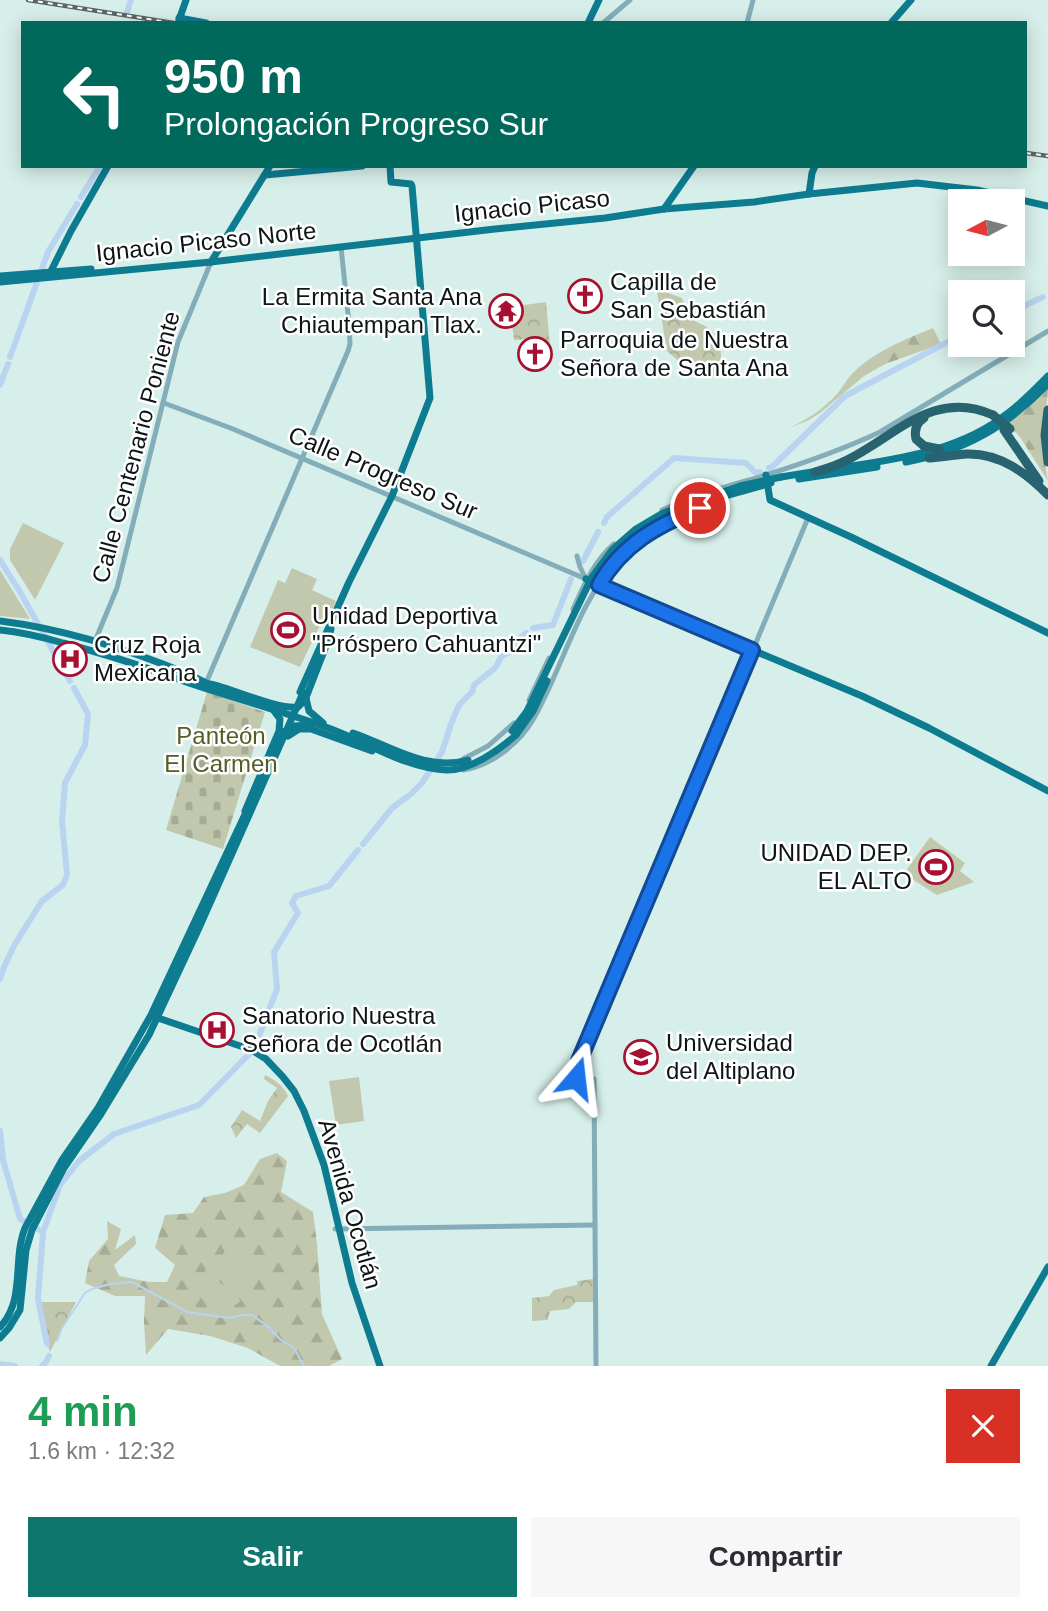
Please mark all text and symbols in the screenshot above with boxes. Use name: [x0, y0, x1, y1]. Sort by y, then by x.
icon: left: [49, 49, 140, 140]
text: 950 m: [164, 49, 303, 103]
text: Prolongación Progreso Sur: [164, 106, 548, 142]
street label: Ignacio Picaso: [453, 184, 611, 227]
north arrow: [948, 189, 1026, 266]
map controls: [948, 189, 1025, 357]
street label: Ignacio Picaso Norte: [94, 217, 317, 267]
place label: Capilla de San Sebastián: [610, 268, 766, 323]
church icon: Capilla de San Sebastián: [566, 277, 604, 315]
button: search: [948, 280, 1025, 357]
place label: La Ermita Santa Ana Chiautempan Tlax.: [262, 283, 483, 338]
temple icon: La Ermita Santa Ana Chiautempan Tlax.: [487, 292, 525, 330]
street label: Calle Centenario Poniente: [86, 308, 185, 586]
place label: Parroquia de Nuestra Señora de Santa Ana: [560, 326, 789, 381]
church icon: Parroquia de Nuestra Señora de Santa Ana: [516, 335, 554, 373]
street label: Calle Progreso Sur: [285, 420, 482, 525]
pin: [670, 478, 730, 538]
icon: arrive: [681, 489, 719, 527]
place label: Unidad Deportiva "Próspero Cahuantzi": [312, 602, 541, 657]
sports icon: Unidad Deportiva "Próspero Cahuantzi": [269, 611, 307, 649]
place label: Cruz Roja Mexicana: [94, 631, 201, 686]
hospital icon: Cruz Roja Mexicana: [51, 640, 89, 678]
park label: Panteón El Carmen: [164, 722, 278, 777]
place label: UNIDAD DEP. EL ALTO: [760, 839, 912, 894]
sports icon: UNIDAD DEP. EL ALTO: [917, 848, 955, 886]
place label: Sanatorio Nuestra Señora de Ocotlán: [242, 1002, 442, 1057]
hospital icon: Sanatorio Nuestra Señora de Ocotlán: [198, 1011, 236, 1049]
place label: Universidad del Altiplano: [666, 1029, 795, 1084]
school or university icon: Universidad del Altiplano: [622, 1038, 660, 1076]
position arrow: [539, 1041, 613, 1115]
street label: Avenida Ocotlán: [313, 1116, 388, 1292]
text: 4 min: [28, 1388, 138, 1435]
button: close: [946, 1389, 1020, 1463]
text: 1.6 km · 12:32: [28, 1438, 175, 1464]
button: Salir: [28, 1517, 517, 1597]
button: Compartir: [531, 1517, 1020, 1597]

